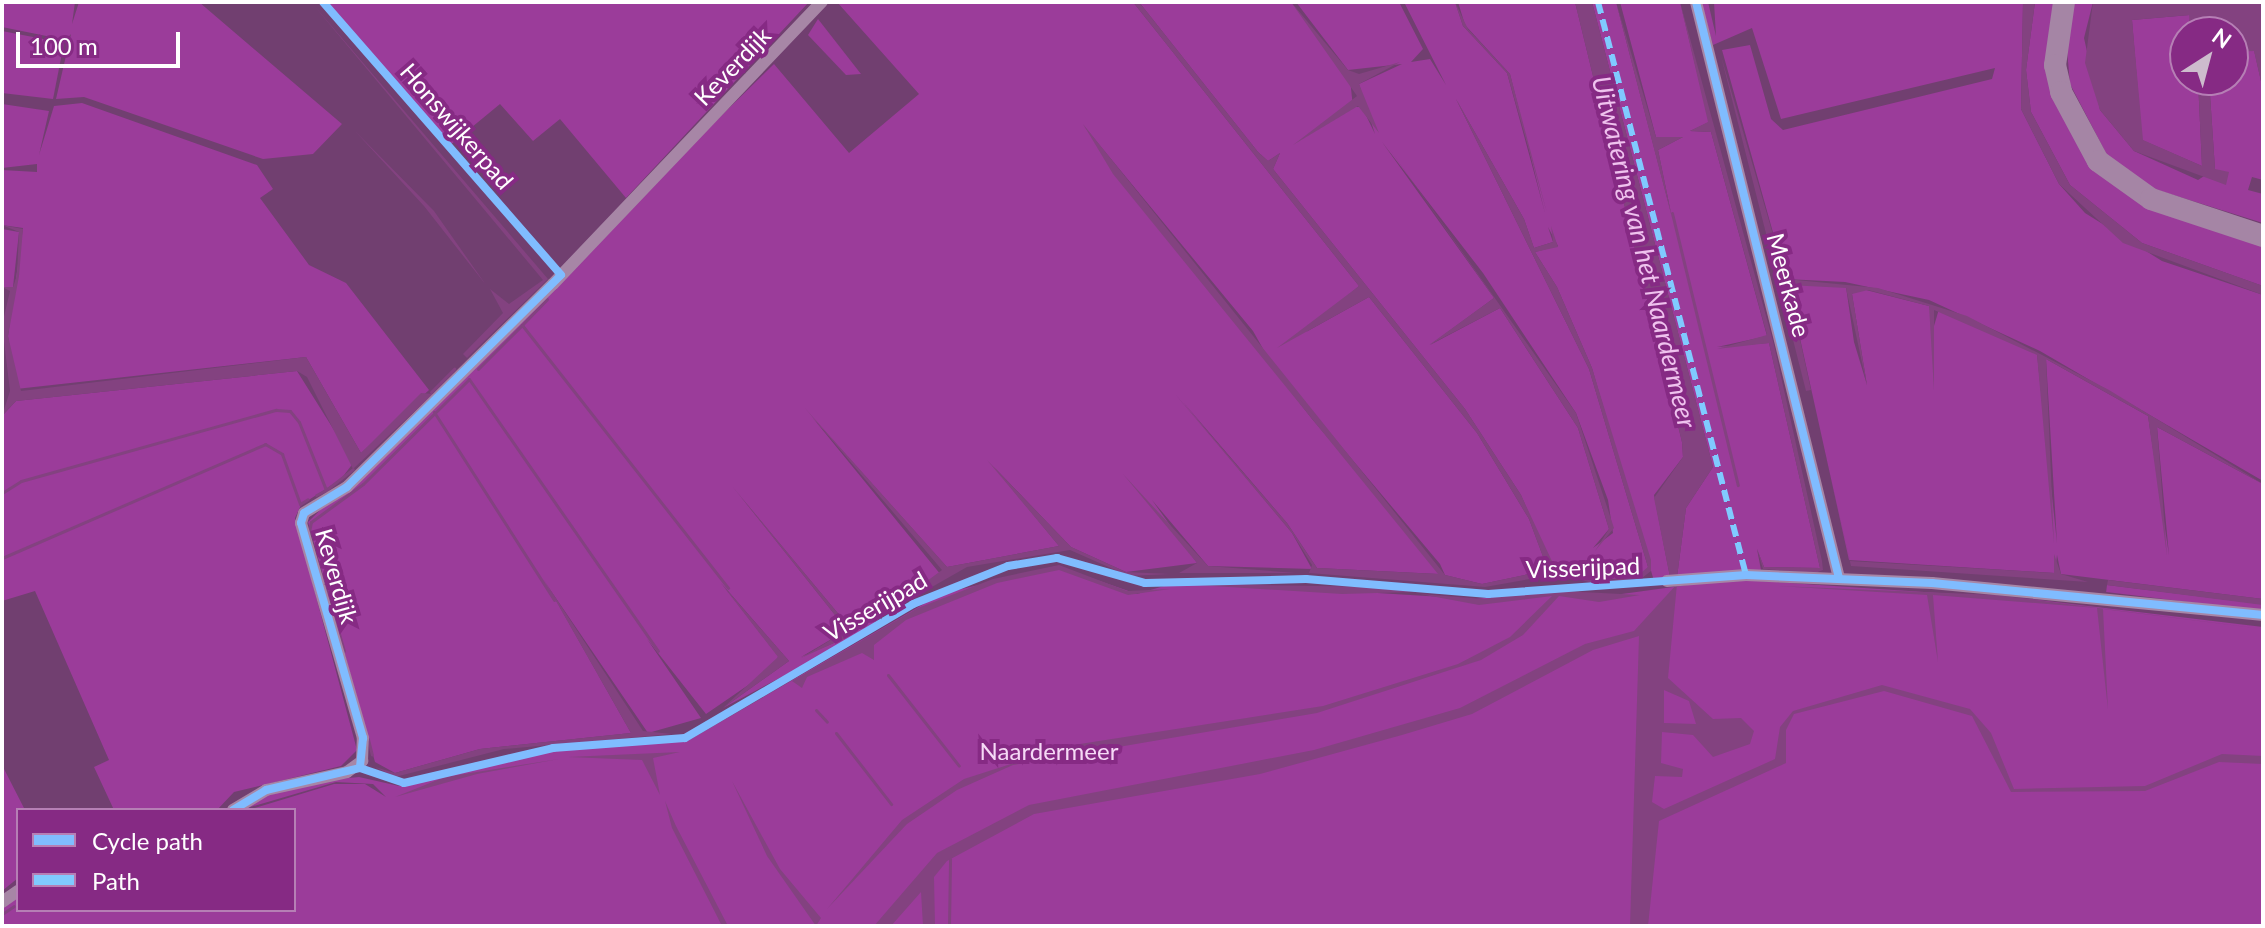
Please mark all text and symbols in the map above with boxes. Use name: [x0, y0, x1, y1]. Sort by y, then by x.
scale bar: [20, 16, 184, 66]
north arrow: [2169, 16, 2249, 96]
street label: Keverdijk: [688, 21, 776, 111]
text: N: [2207, 22, 2237, 54]
text: 100 m: [30, 31, 98, 60]
street label: Honswijkerpad: [394, 57, 520, 195]
water label: Uitwatering van het Naardermeer: [1585, 73, 1703, 431]
street label: Meerkade: [1761, 230, 1817, 340]
street label: Keverdijk: [310, 525, 364, 627]
street label: Visserijpad: [1525, 551, 1641, 583]
street label: Visserijpad: [818, 565, 932, 647]
park label: Naardermeer: [980, 737, 1118, 765]
legend: [16, 808, 296, 912]
text: Cycle path: [92, 826, 203, 855]
text: Path: [92, 866, 140, 895]

